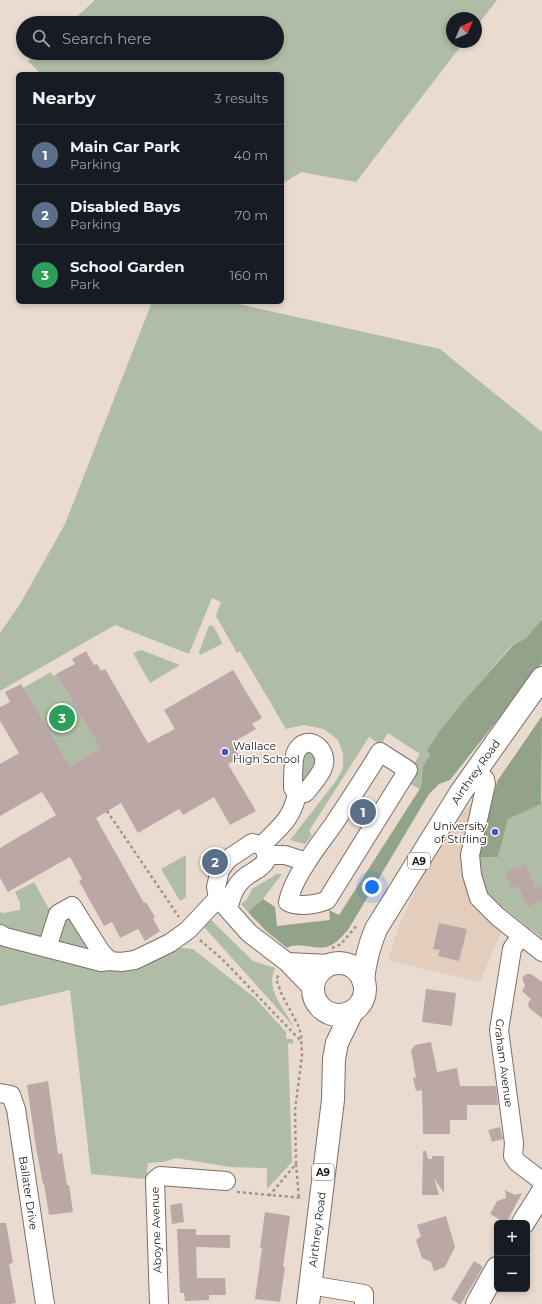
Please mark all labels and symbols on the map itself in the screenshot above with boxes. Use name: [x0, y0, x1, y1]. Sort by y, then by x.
north arrow: [446, 12, 482, 48]
pin: 3: [49, 703, 75, 733]
street label: Airthrey Road: [448, 737, 503, 807]
place label: Wallace High School: [233, 739, 300, 766]
marker: Wallace High School: [220, 747, 230, 757]
pin: 1: [350, 797, 376, 827]
place label: University of Stirling: [433, 819, 487, 846]
marker: University of Stirling: [490, 827, 500, 837]
pin: 2: [202, 847, 228, 877]
road number: A9: [408, 853, 430, 869]
your location: [362, 877, 382, 897]
street label: Graham Avenue: [492, 1018, 516, 1108]
street label: Ballater Drive: [16, 1155, 41, 1231]
road number: A9: [312, 1164, 334, 1180]
street label: Aboyne Avenue: [147, 1186, 165, 1273]
street label: Airthrey Road: [306, 1191, 329, 1268]

